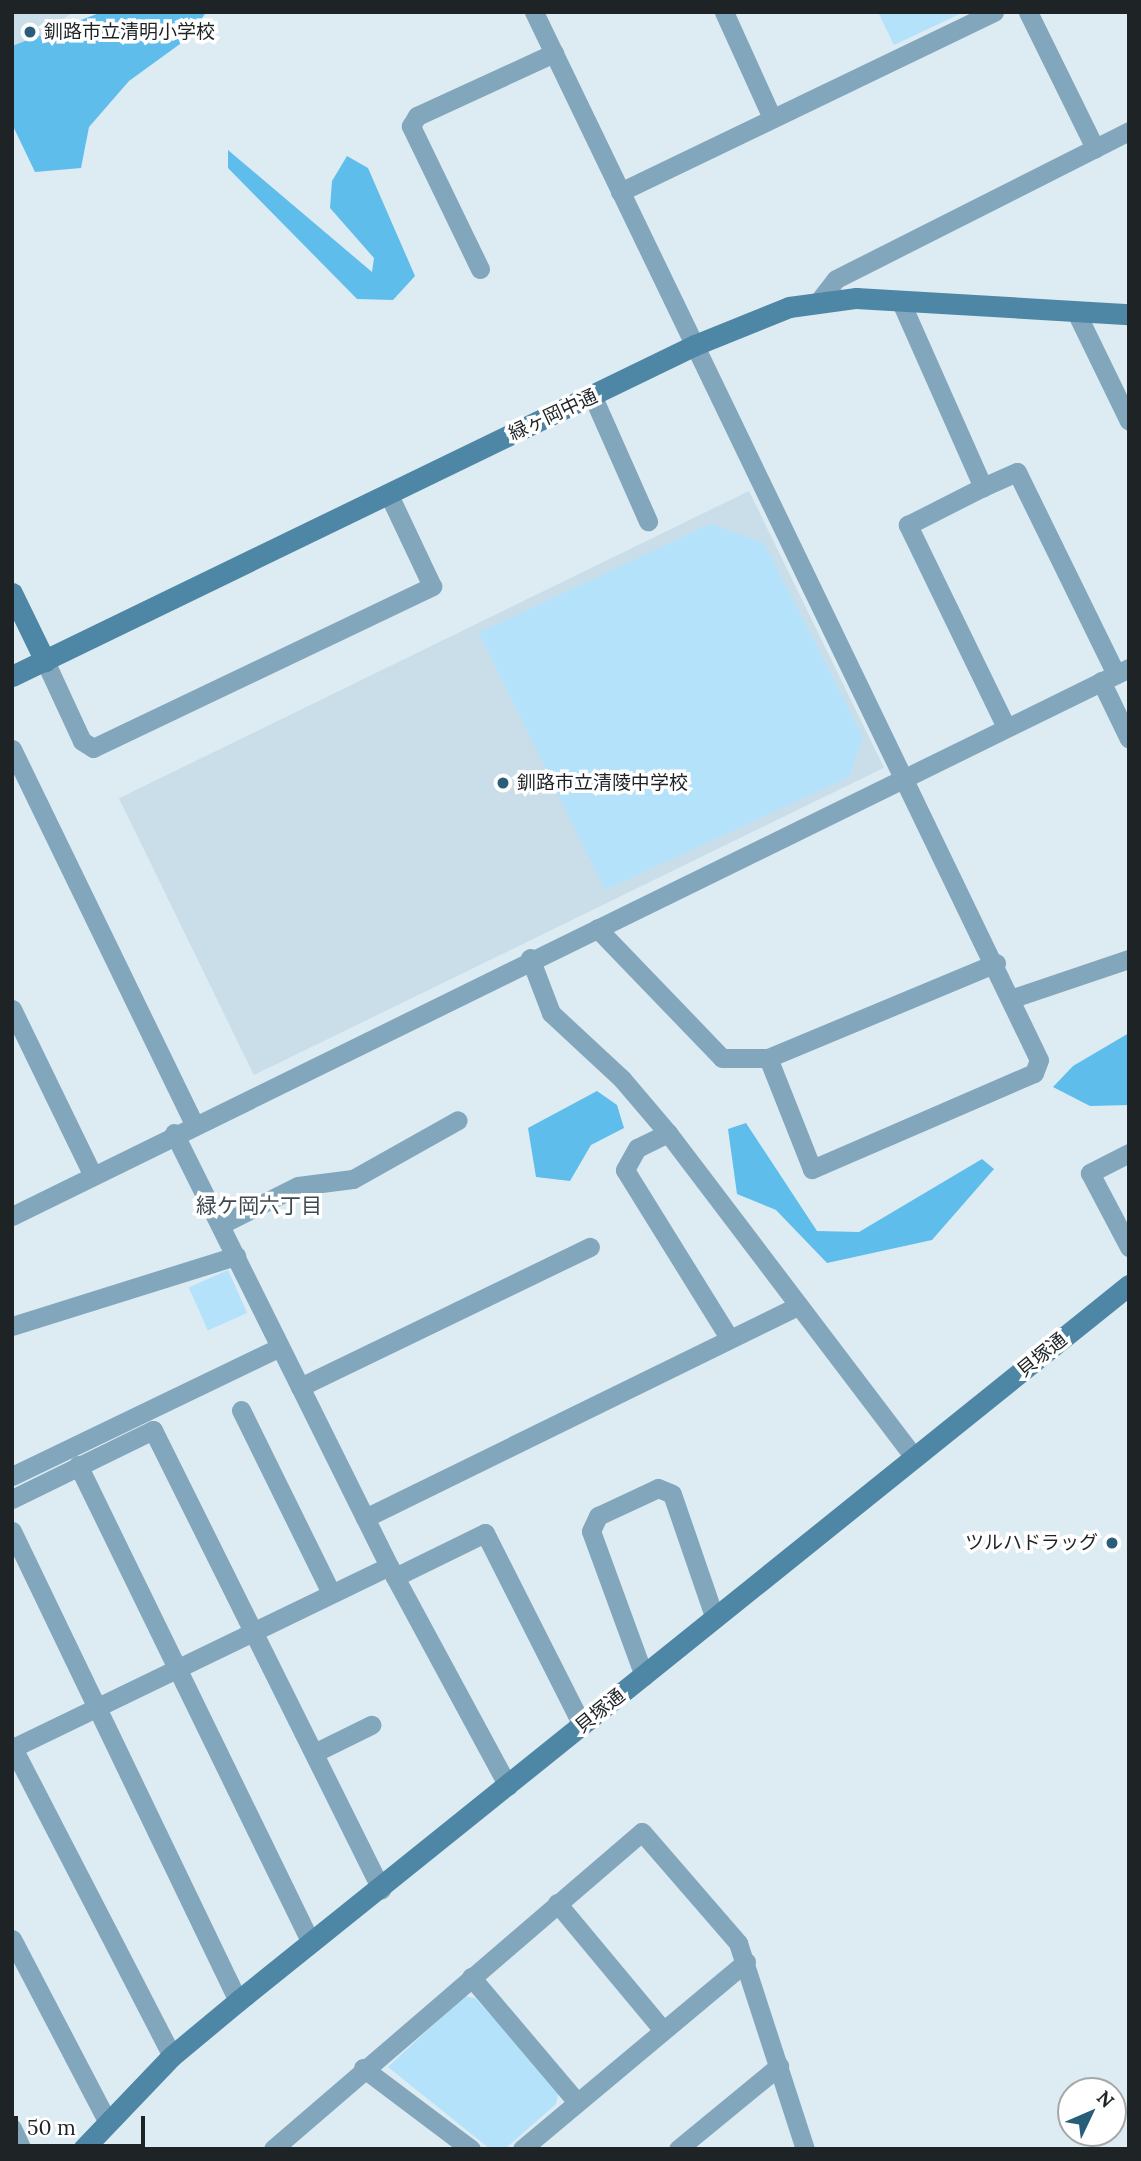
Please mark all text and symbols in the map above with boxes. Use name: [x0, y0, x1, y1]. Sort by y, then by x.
place label: 釧路市立清明小学校: [44, 21, 215, 43]
marker: 釧路市立清明小学校: [22, 24, 38, 40]
street label: 緑ヶ岡中通: [505, 385, 601, 445]
place label: 釧路市立清陵中学校: [517, 772, 688, 794]
marker: 釧路市立清陵中学校: [495, 775, 511, 791]
district label: 緑ケ岡六丁目: [196, 1193, 322, 1219]
street label: 貝塚通: [1013, 1328, 1071, 1382]
place label: ツルハドラッグ: [965, 1532, 1098, 1554]
marker: ツルハドラッグ: [1104, 1535, 1120, 1551]
street label: 貝塚通: [571, 1684, 629, 1738]
north arrow: [1057, 2077, 1127, 2147]
text: N: [1092, 2085, 1119, 2112]
scale bar: [18, 2102, 149, 2146]
text: 50 m: [27, 2114, 76, 2141]

